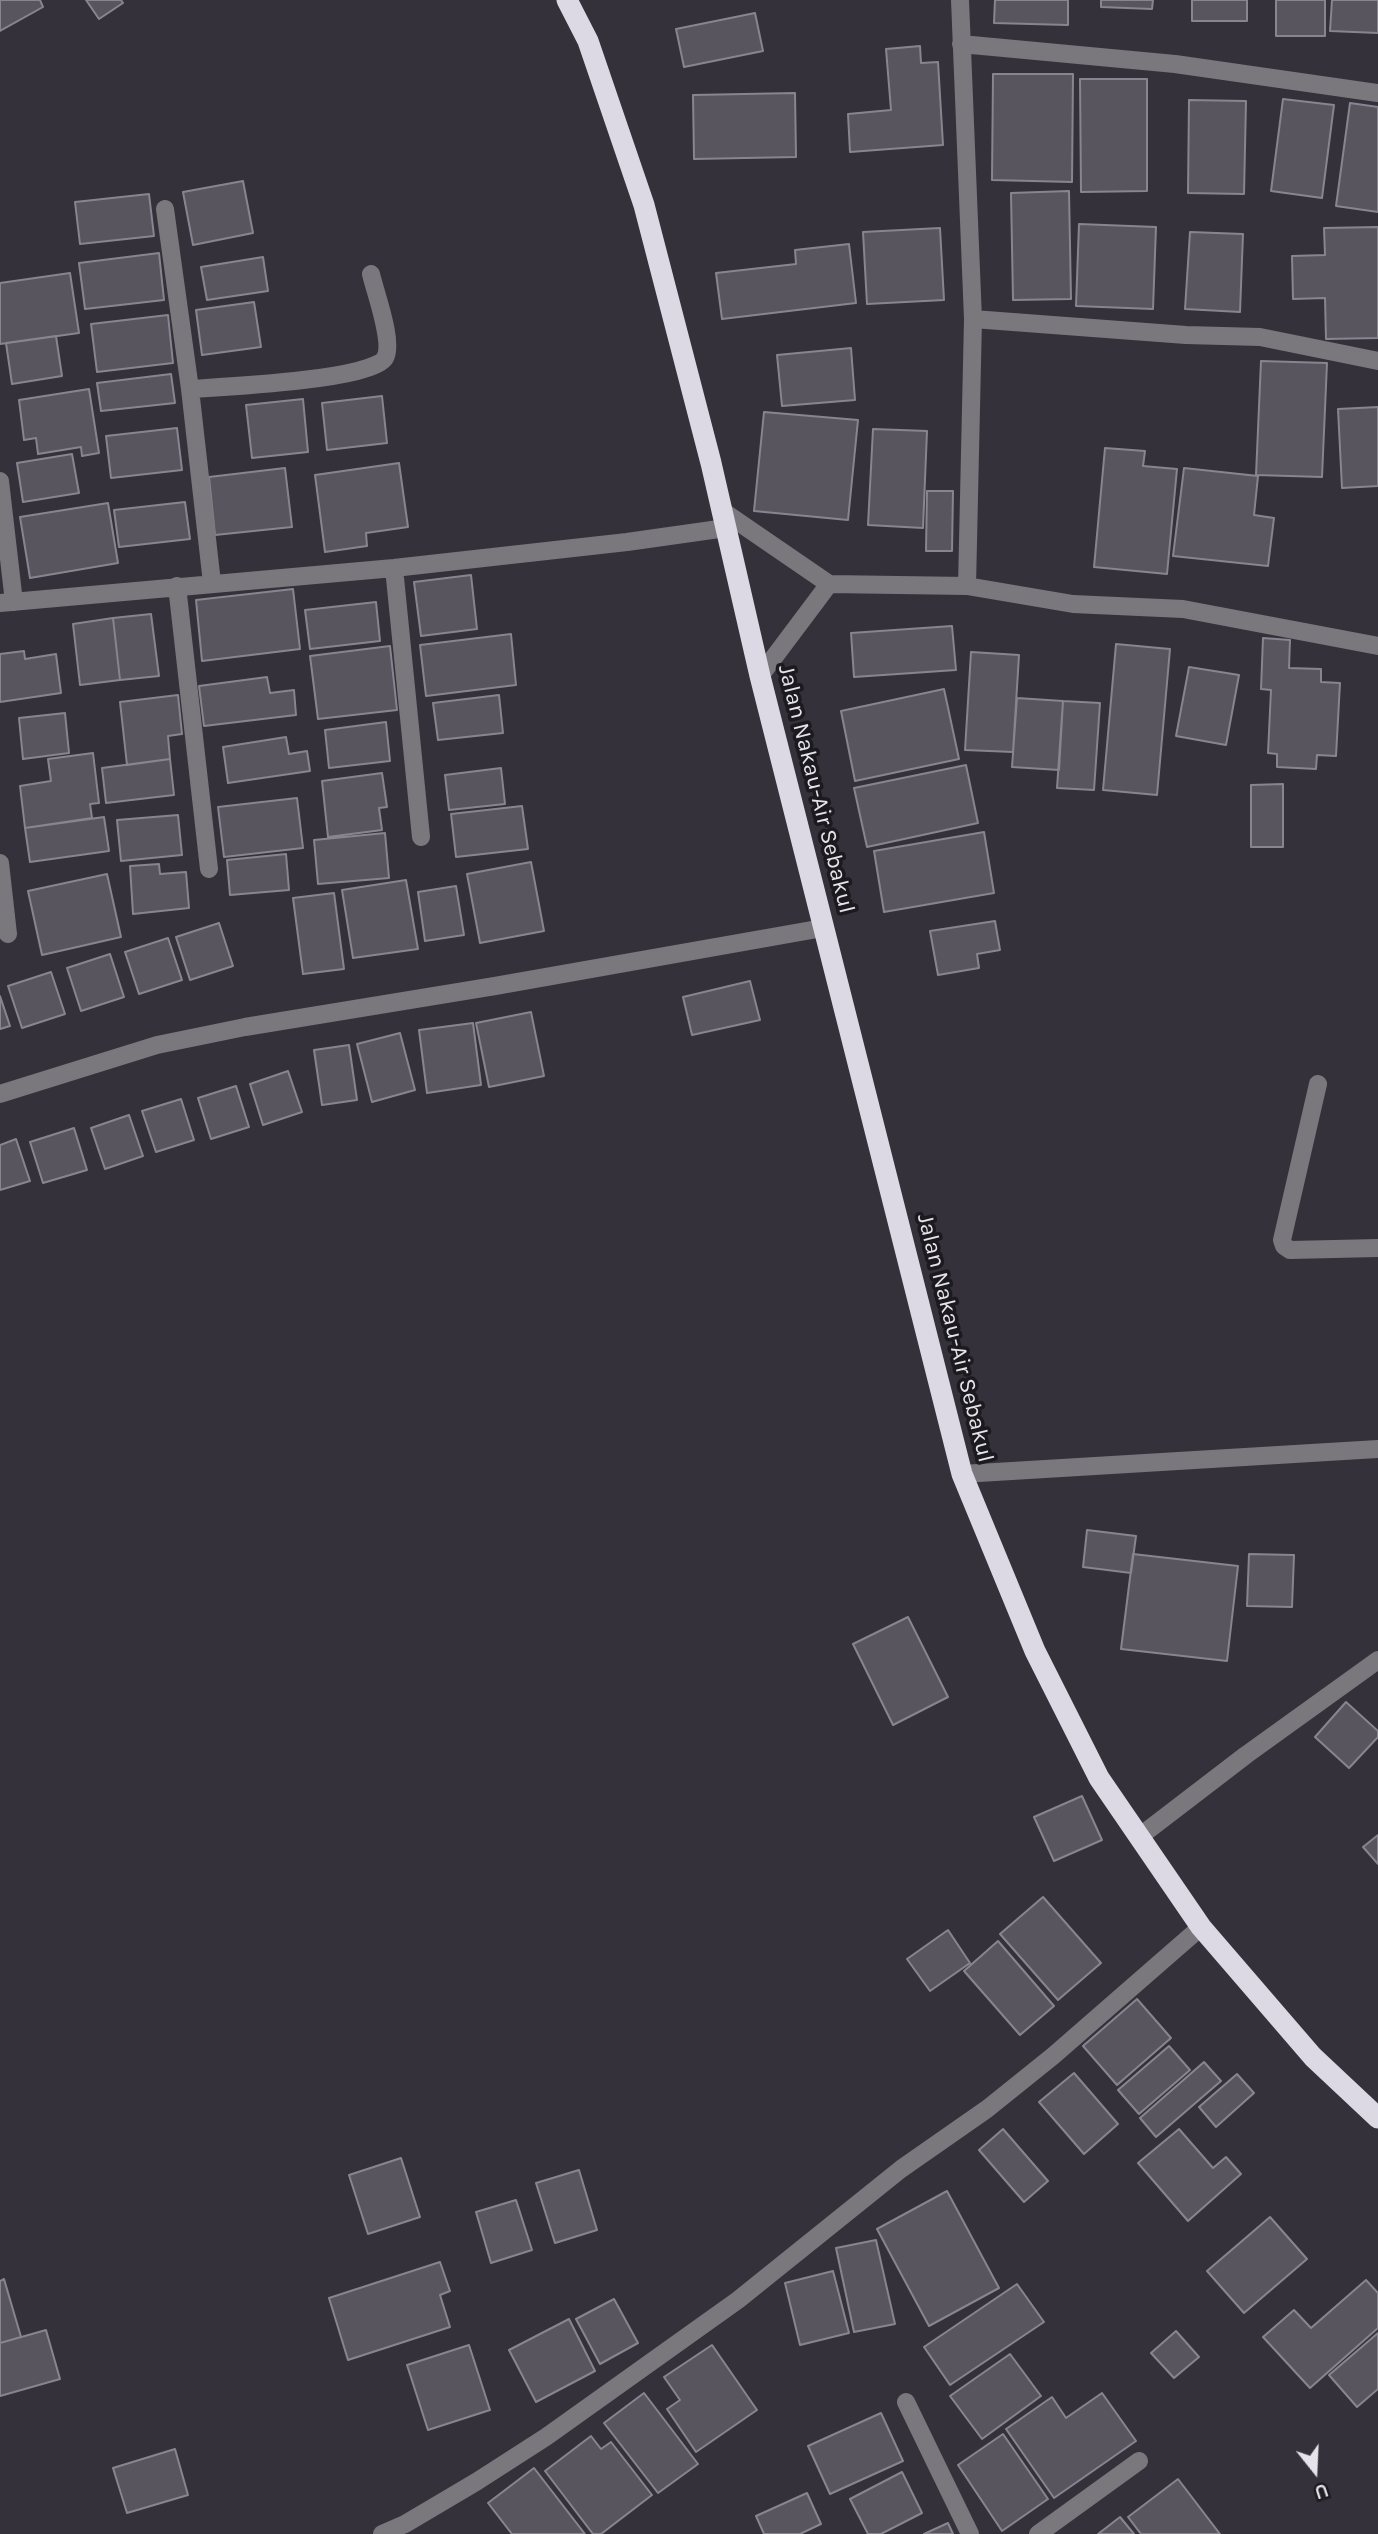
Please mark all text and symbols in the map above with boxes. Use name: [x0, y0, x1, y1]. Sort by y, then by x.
street label: Jalan Nakau-Air Sebakul: [772, 662, 860, 916]
street label: Jalan Nakau-Air Sebakul: [911, 1211, 999, 1465]
north arrow: [1280, 2436, 1350, 2506]
text: U: [1312, 2478, 1331, 2503]

